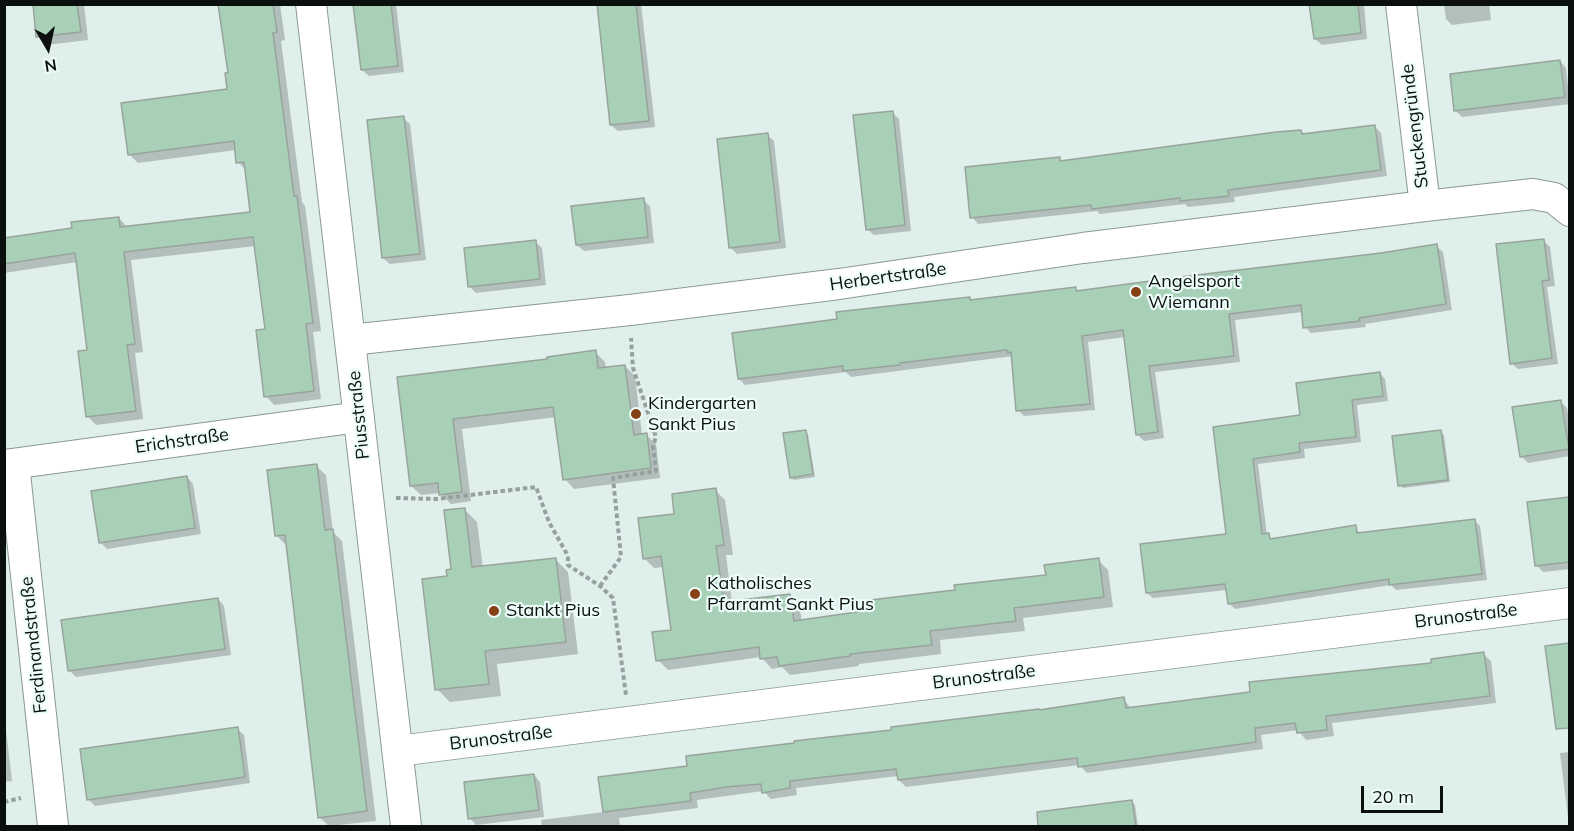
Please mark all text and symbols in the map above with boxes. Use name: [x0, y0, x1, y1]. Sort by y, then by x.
north arrow: [18, 18, 78, 78]
text: N: [43, 55, 58, 77]
street label: Stuckengründe: [1397, 63, 1433, 189]
street label: Herbertstraße: [828, 258, 948, 296]
place label: Angelsport Wiemann: [1148, 271, 1240, 314]
marker: Angelsport Wiemann: [1129, 285, 1143, 299]
street label: Piusstraße: [344, 370, 374, 460]
place label: Kindergarten Sankt Pius: [648, 393, 756, 436]
marker: Kindergarten Sankt Pius: [629, 407, 643, 421]
street label: Erichstraße: [134, 424, 230, 458]
place label: Katholisches Pfarramt Sankt Pius: [707, 573, 874, 616]
street label: Ferdinandstraße: [16, 576, 52, 714]
marker: Katholisches Pfarramt Sankt Pius: [688, 587, 702, 601]
street label: Brunostraße: [1413, 599, 1519, 633]
place label: Stankt Pius: [506, 600, 600, 622]
marker: Stankt Pius: [487, 604, 501, 618]
street label: Brunostraße: [931, 660, 1037, 694]
street label: Brunostraße: [448, 721, 554, 755]
scale bar: [1364, 774, 1446, 812]
text: 20 m: [1372, 785, 1414, 808]

